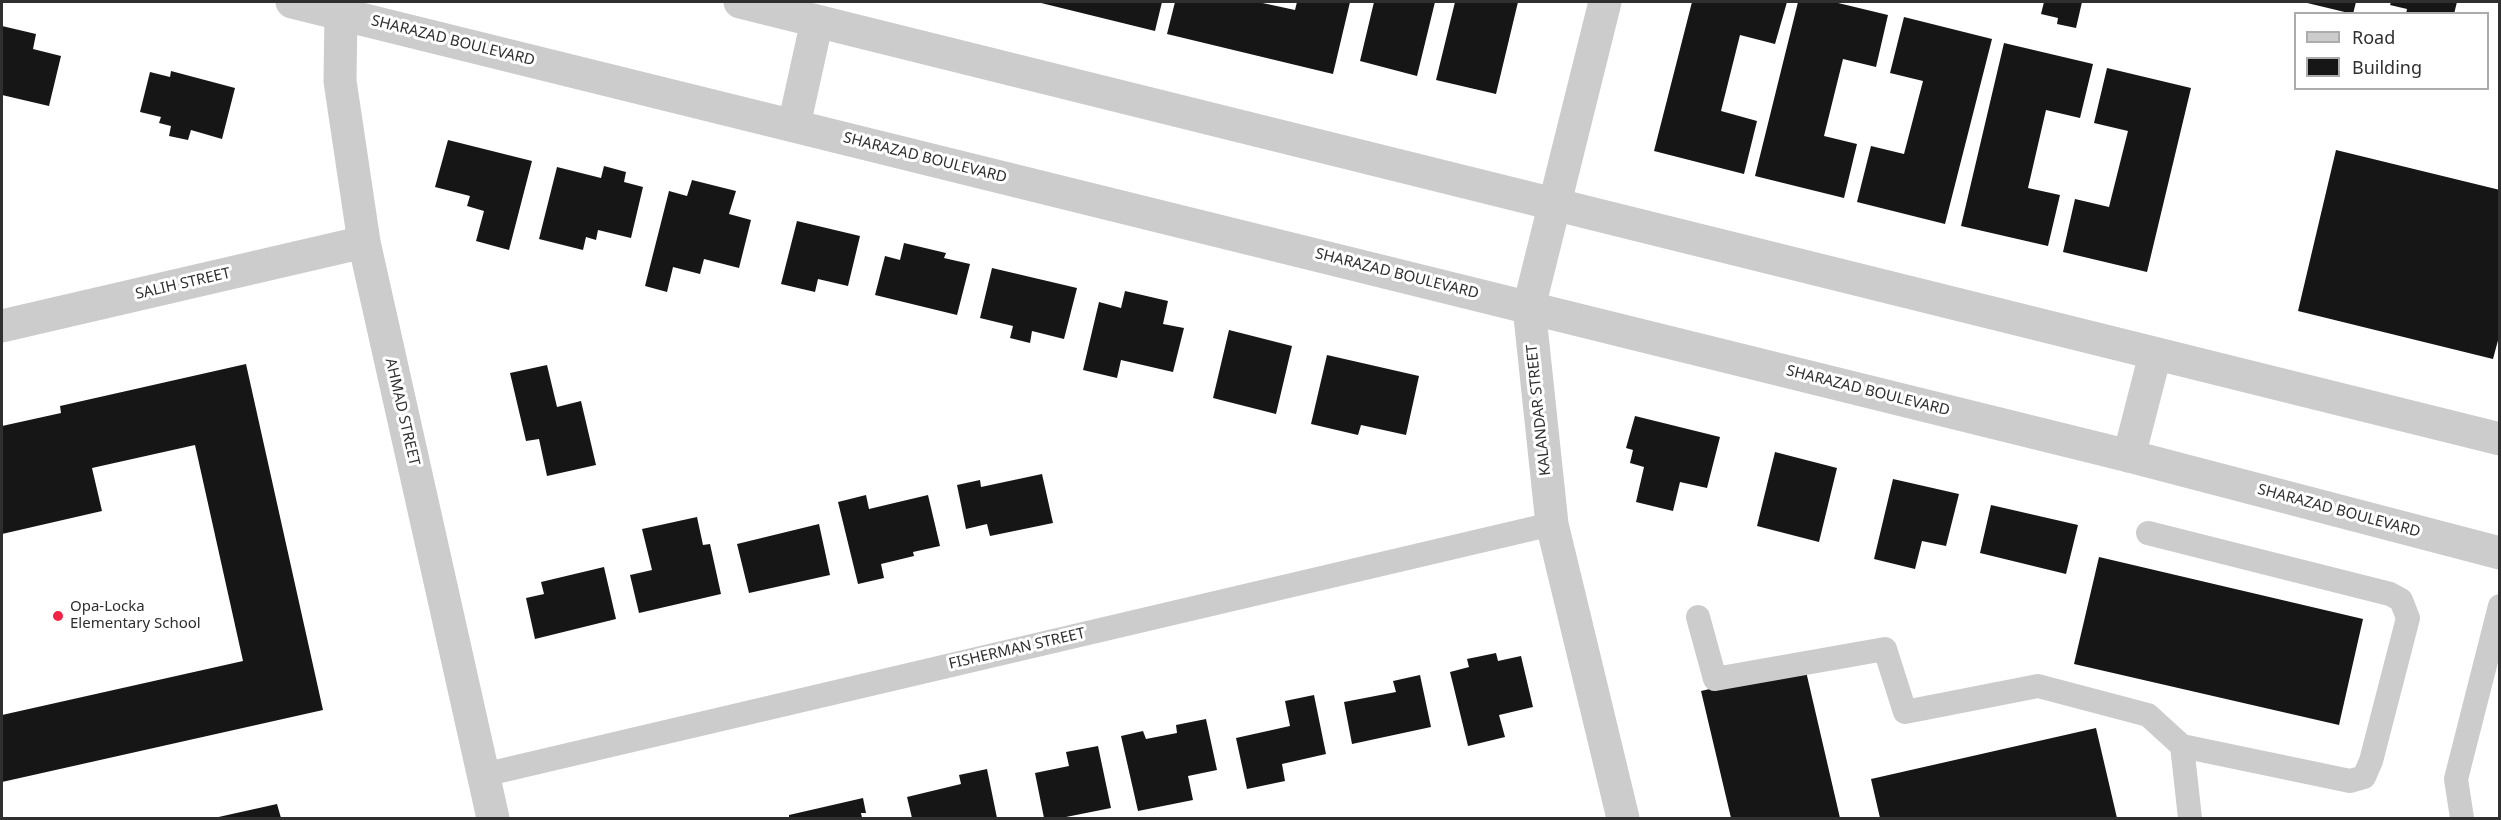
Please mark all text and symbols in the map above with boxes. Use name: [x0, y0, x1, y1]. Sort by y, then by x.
street label: SHARAZAD BOULEVARD: [369, 12, 537, 70]
legend: [2294, 12, 2489, 90]
text: Road: [2352, 25, 2395, 49]
text: Building: [2352, 55, 2422, 79]
street label: SHARAZAD BOULEVARD: [841, 129, 1009, 187]
street label: SHARAZAD BOULEVARD: [1313, 245, 1481, 303]
street label: SALIH STREET: [134, 264, 232, 304]
street label: KALANDAR STREET: [1523, 343, 1555, 477]
street label: AHMAD STREET: [381, 357, 423, 467]
street label: SHARAZAD BOULEVARD: [1784, 362, 1952, 420]
street label: SHARAZAD BOULEVARD: [2256, 481, 2422, 541]
place label: Opa-Locka Elementary School: [70, 598, 201, 633]
marker: Opa-Locka Elementary School: [51, 609, 65, 623]
street label: FISHERMAN STREET: [947, 625, 1087, 673]

